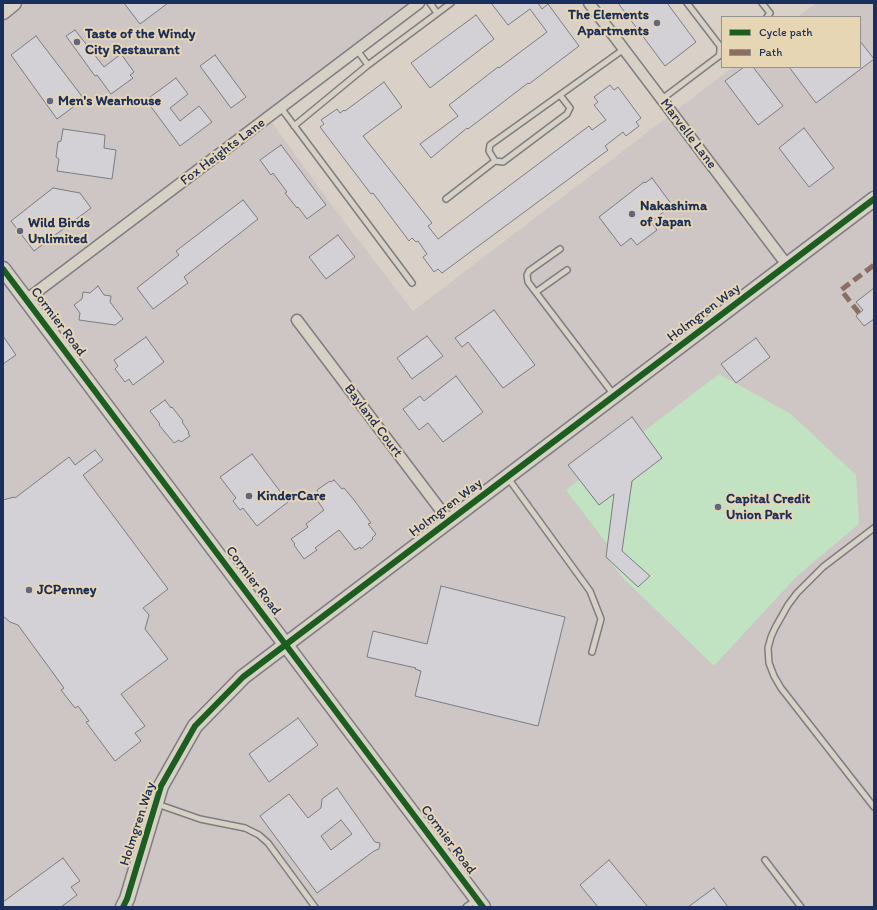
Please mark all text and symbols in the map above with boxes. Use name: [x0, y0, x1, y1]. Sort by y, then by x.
place label: The Elements Apartments: [568, 7, 649, 40]
legend: [721, 16, 861, 68]
marker: The Elements Apartments: [652, 18, 662, 28]
text: Cycle path: [759, 25, 813, 39]
place label: Taste of the Windy City Restaurant: [85, 26, 195, 58]
marker: Taste of the Windy City Restaurant: [72, 37, 82, 47]
text: Path: [759, 45, 782, 59]
place label: Men's Wearhouse: [58, 93, 161, 109]
marker: Men's Wearhouse: [45, 96, 55, 106]
street label: Marvelle Lane: [656, 96, 720, 172]
street label: Fox Heights Lane: [177, 115, 269, 189]
place label: Nakashima of Japan: [640, 198, 707, 230]
marker: Nakashima of Japan: [627, 209, 637, 219]
place label: Wild Birds Unlimited: [28, 215, 90, 248]
marker: Wild Birds Unlimited: [15, 226, 25, 236]
street label: Holmgren Way: [664, 280, 744, 346]
street label: Cormier Road: [27, 284, 89, 360]
street label: Bayland Court: [340, 381, 406, 461]
street label: Holmgren Way: [406, 475, 486, 541]
place label: KinderCare: [257, 488, 326, 504]
marker: KinderCare: [244, 491, 254, 501]
place label: Capital Credit Union Park: [726, 491, 810, 524]
marker: Capital Credit Union Park: [713, 502, 723, 512]
street label: Cormier Road: [222, 543, 284, 619]
place label: JCPenney: [37, 582, 96, 598]
marker: JCPenney: [24, 585, 34, 595]
street label: Holmgren Way: [117, 780, 159, 868]
street label: Cormier Road: [417, 802, 479, 878]

